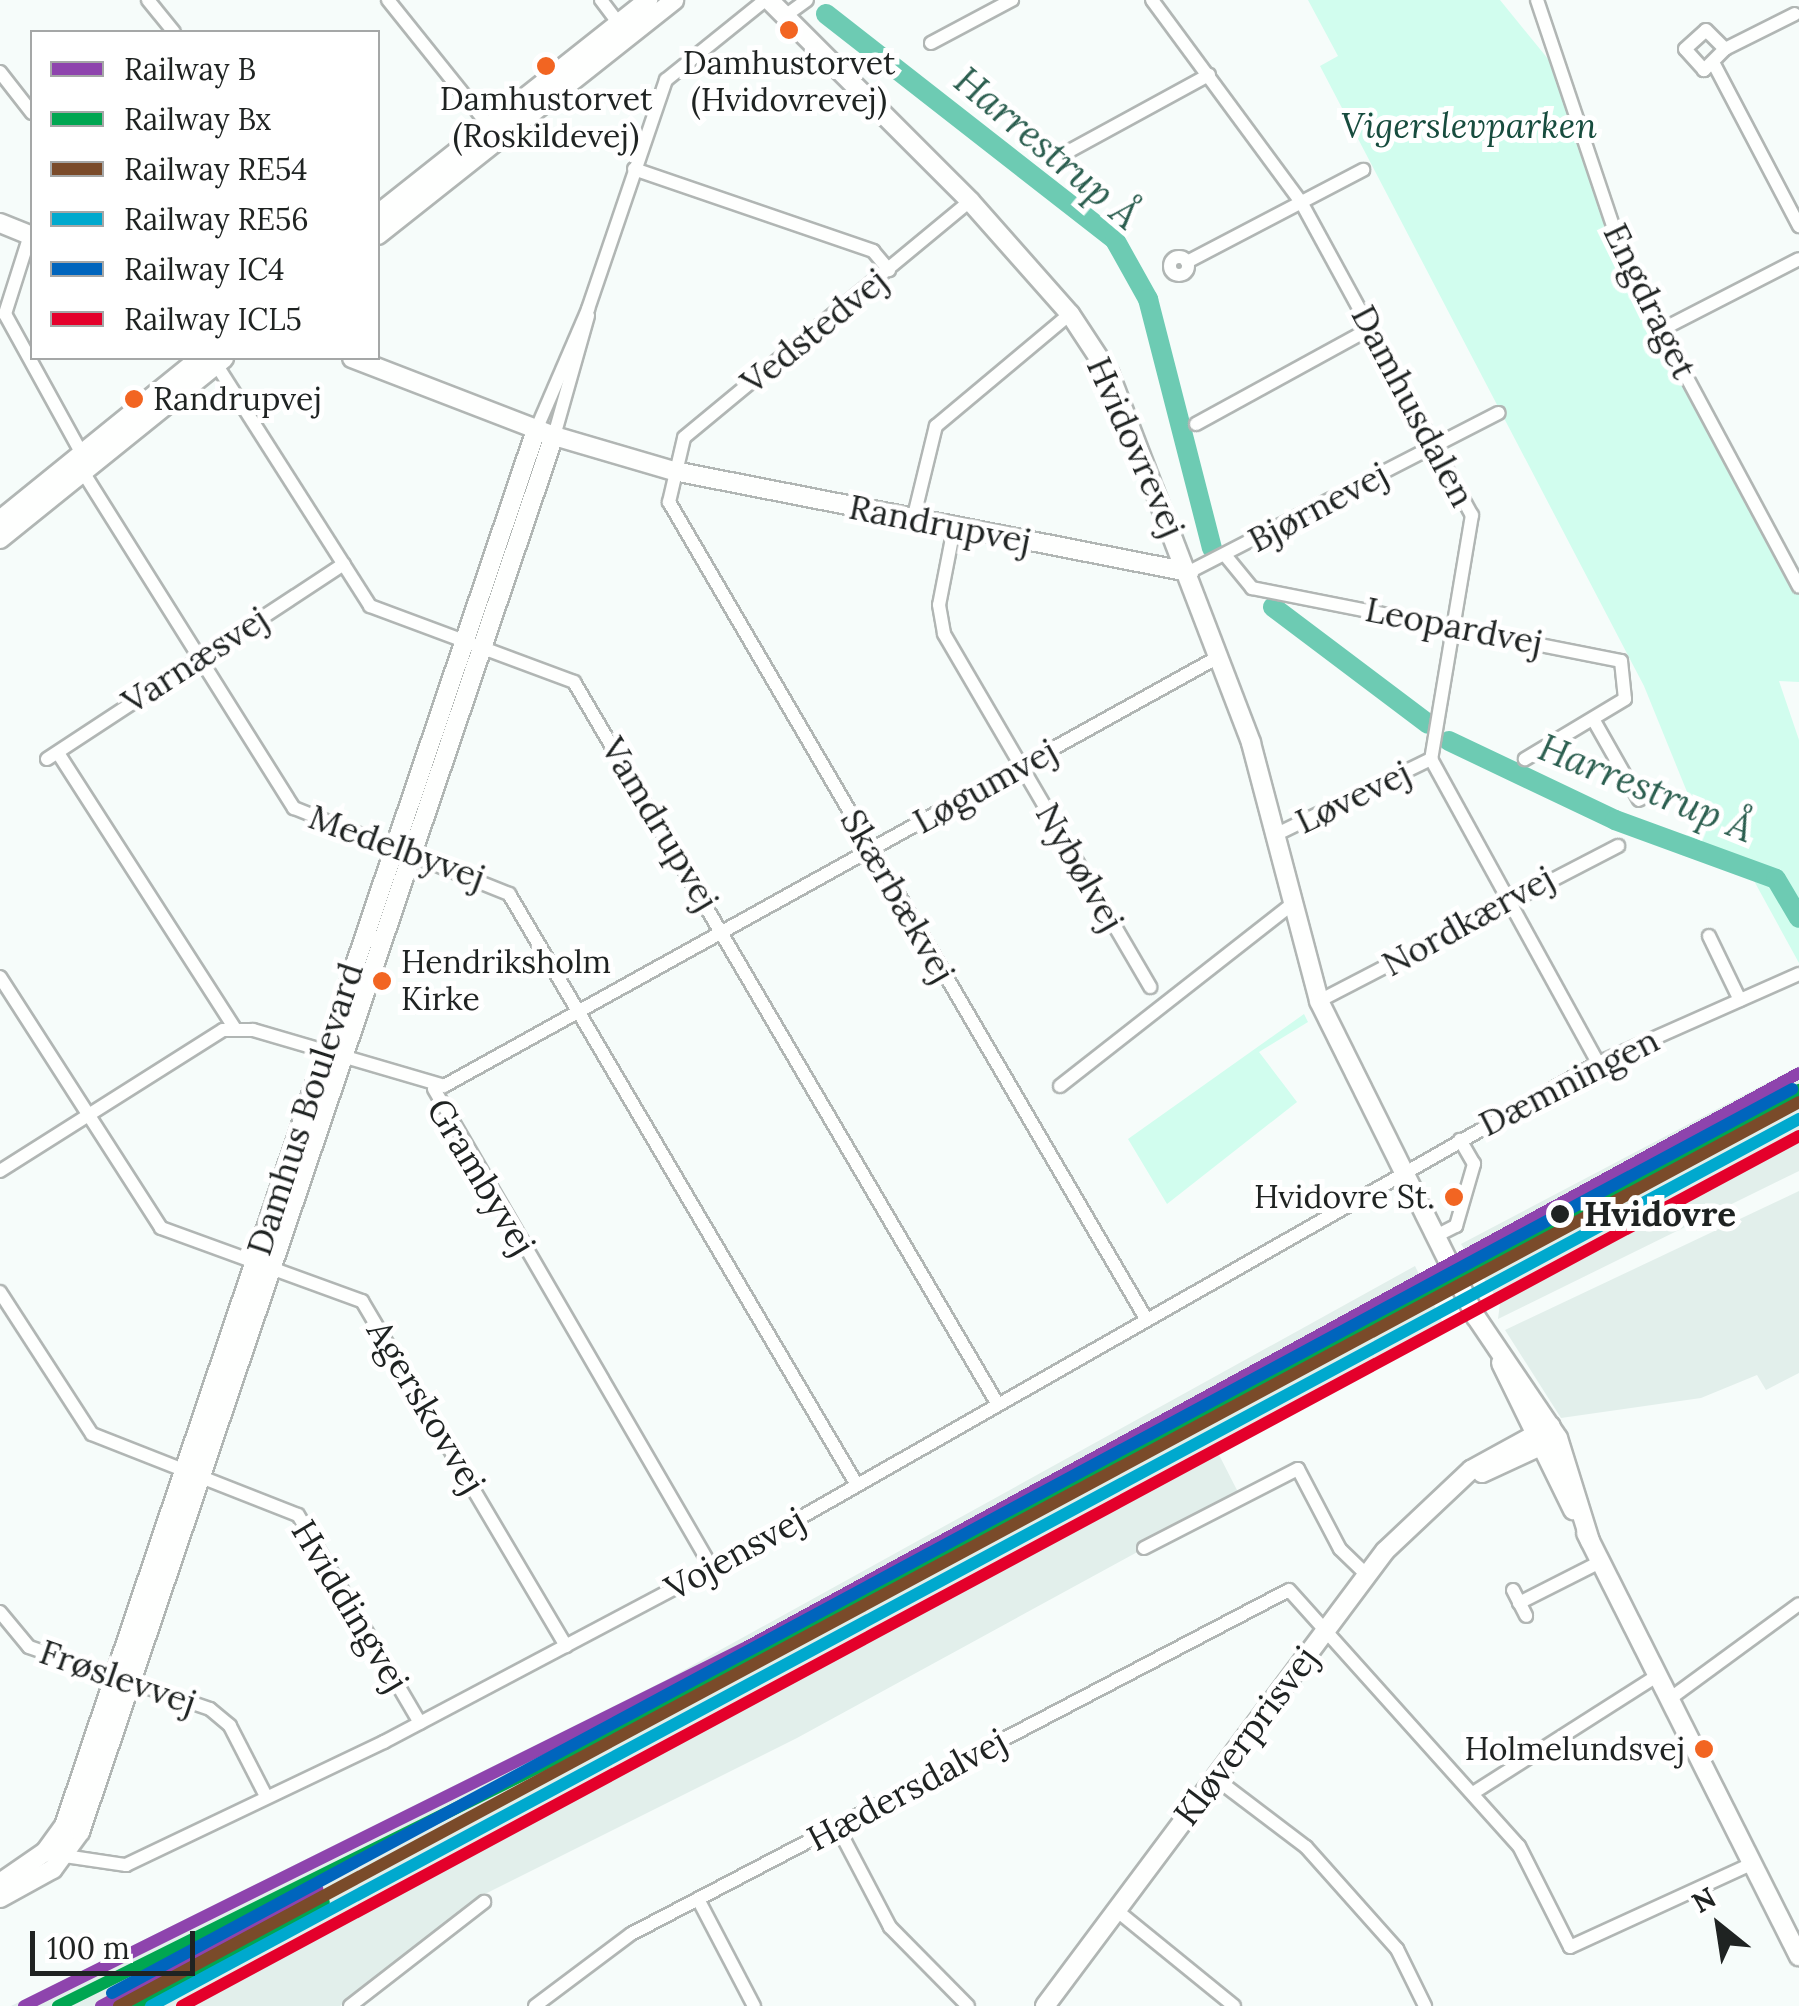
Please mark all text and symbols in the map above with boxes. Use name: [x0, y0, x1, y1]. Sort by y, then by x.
marker: Damhustorvet (Hvidovrevej): [779, 20, 799, 40]
legend: [30, 30, 380, 360]
place label: Damhustorvet (Hvidovrevej): [683, 45, 895, 120]
text: Railway B: [124, 50, 256, 88]
marker: Damhustorvet (Roskildevej): [536, 56, 556, 76]
water label: Harrestrup Å: [945, 57, 1149, 239]
place label: Damhustorvet (Roskildevej): [440, 81, 652, 156]
text: Railway Bx: [124, 100, 271, 138]
park label: Vigerslevparken: [1341, 105, 1597, 147]
text: Railway RE54: [124, 150, 308, 188]
text: Railway RE56: [124, 200, 309, 238]
street label: Engdraget: [1594, 217, 1706, 385]
text: Railway IC4: [124, 250, 284, 288]
street label: Vedstedvej: [732, 259, 896, 403]
street label: Damhusdalen: [1342, 298, 1484, 514]
text: Railway ICL5: [124, 300, 302, 338]
street label: Hvidovrevej: [1078, 351, 1194, 543]
place label: Randrupvej: [153, 380, 322, 418]
marker: Randrupvej: [124, 389, 144, 409]
street label: Bjørnevej: [1241, 453, 1395, 561]
street label: Randrupvej: [845, 486, 1035, 562]
street label: Leopardvej: [1362, 588, 1546, 664]
street label: Varnæsvej: [114, 597, 276, 723]
water label: Harrestrup Å: [1532, 724, 1760, 852]
street label: Løgumvej: [906, 729, 1064, 843]
street label: Vamdrupvej: [592, 730, 728, 918]
street label: Løvevej: [1289, 751, 1417, 843]
street label: Medelbyvej: [303, 796, 491, 898]
street label: Nybølvej: [1027, 796, 1133, 938]
street label: Skærbækvej: [832, 802, 964, 990]
street label: Nordkærvej: [1375, 857, 1561, 985]
place label: Hendriksholm Kirke: [401, 944, 611, 1019]
street label: Damhus Boulevard: [238, 957, 372, 1261]
marker: Hendriksholm Kirke: [372, 971, 392, 991]
street label: Dæmningen: [1472, 1019, 1666, 1145]
street label: Grambyvej: [418, 1091, 544, 1263]
place label: Hvidovre St.: [1254, 1178, 1435, 1216]
marker: Hvidovre St.: [1444, 1187, 1464, 1207]
place label: Hvidovre: [1584, 1193, 1736, 1235]
marker: Hvidovre: [1545, 1199, 1575, 1229]
street label: Agerskovvej: [358, 1313, 494, 1501]
street label: Vojensvej: [658, 1499, 812, 1609]
street label: Hviddingvej: [282, 1513, 418, 1699]
street label: Frøslevvej: [34, 1631, 202, 1723]
street label: Kløverprisvej: [1165, 1638, 1327, 1834]
street label: Hædersdalvej: [800, 1720, 1014, 1860]
place label: Holmelundsvej: [1464, 1730, 1685, 1768]
marker: Holmelundsvej: [1694, 1739, 1714, 1759]
north arrow: [1669, 1876, 1769, 1976]
text: N: [1686, 1879, 1722, 1921]
scale bar: [35, 1911, 200, 1973]
text: 100 m: [47, 1929, 130, 1967]

